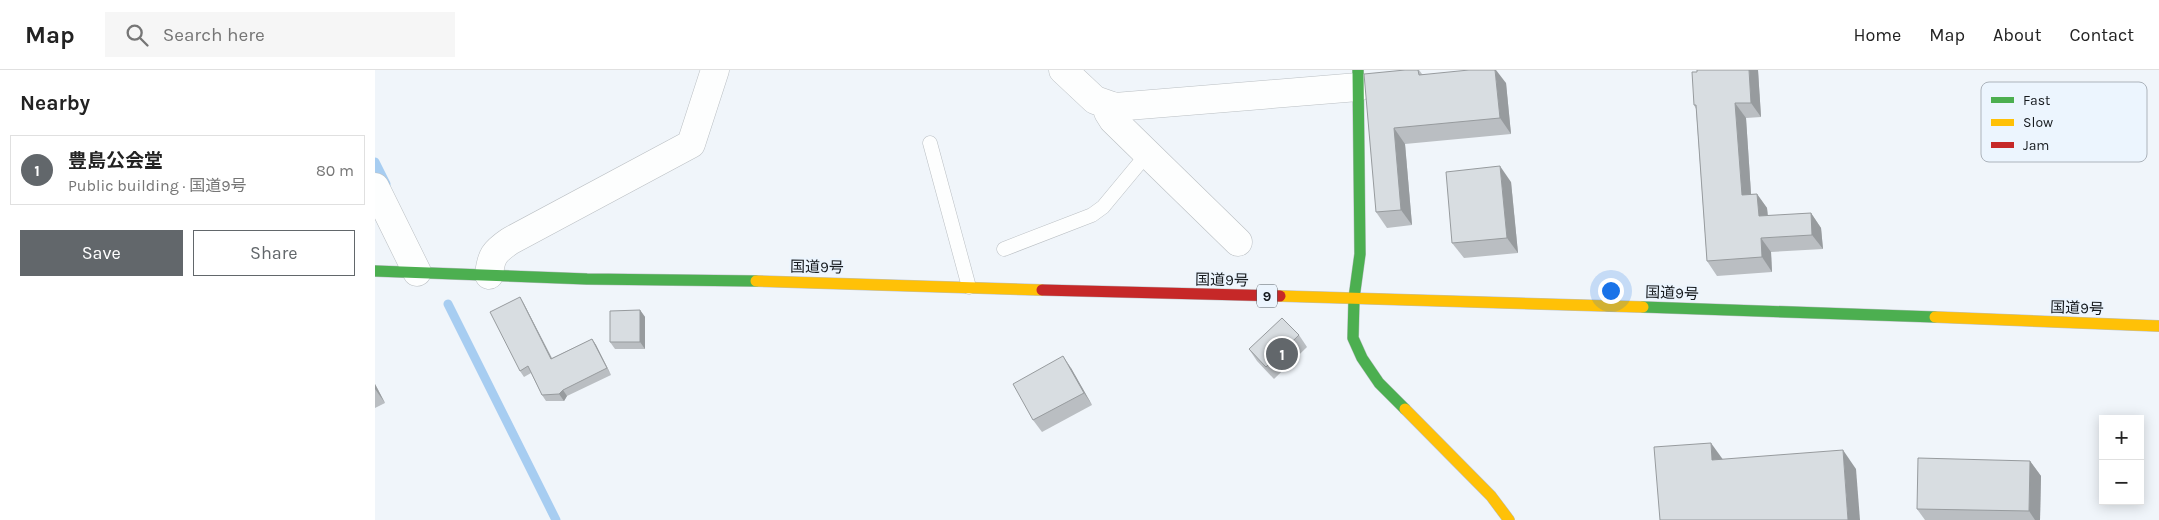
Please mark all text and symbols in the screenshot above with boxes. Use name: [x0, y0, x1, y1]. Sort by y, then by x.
search box: [105, 12, 455, 57]
text: Map: [25, 21, 75, 49]
icon: search: [123, 21, 151, 49]
text: Search here: [163, 24, 265, 46]
text: Home: [1853, 24, 1901, 46]
text: Map: [1929, 24, 1965, 46]
text: About: [1993, 24, 2042, 46]
text: Contact: [2070, 24, 2134, 46]
legend: [1981, 82, 2147, 162]
text: Nearby: [20, 91, 90, 115]
text: Fast: [2023, 92, 2050, 109]
text: Slow: [2023, 114, 2053, 131]
text: Jam: [2023, 137, 2049, 154]
text: 豊島公会堂: [68, 150, 163, 172]
text: 1: [34, 161, 40, 180]
text: 80 m: [316, 161, 354, 180]
text: Public building · 国道9号: [68, 176, 246, 195]
button: Save: [20, 230, 183, 276]
button: Share: [193, 230, 355, 276]
street label: 国道9号: [790, 258, 844, 276]
street label: 国道9号: [1195, 271, 1249, 289]
your location: [1598, 278, 1624, 304]
street label: 国道9号: [1645, 283, 1699, 303]
road number: 9: [1257, 285, 1277, 308]
street label: 国道9号: [2050, 298, 2104, 318]
pin: 1: [1266, 335, 1298, 373]
map controls: [2099, 415, 2144, 505]
button: +: [2099, 415, 2144, 460]
button: −: [2099, 460, 2144, 505]

